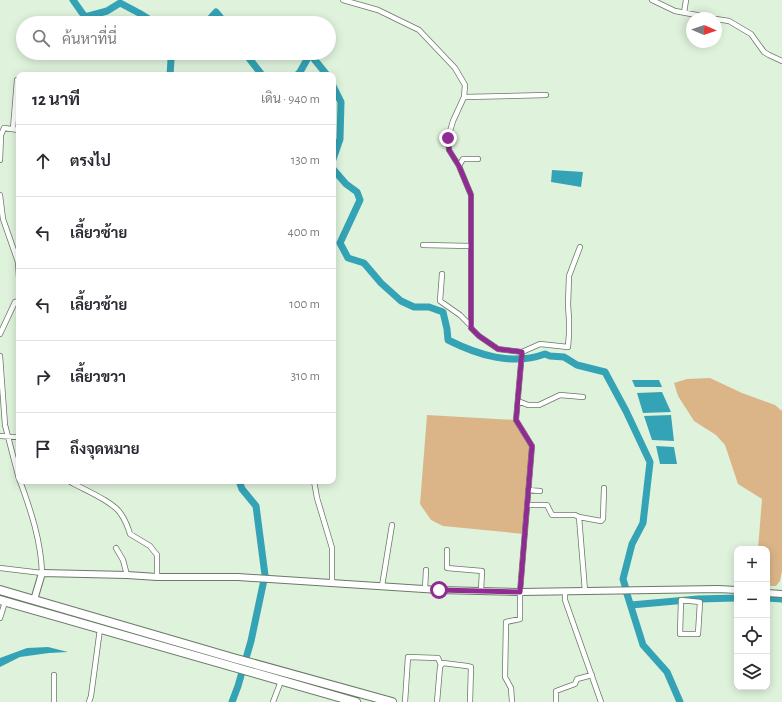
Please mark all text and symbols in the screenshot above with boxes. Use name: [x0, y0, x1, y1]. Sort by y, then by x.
north arrow: [686, 12, 722, 48]
search box: [16, 16, 336, 60]
icon: search: [30, 27, 52, 49]
text: ค้นหาที่นี่: [62, 32, 117, 47]
text: 12 นาที: [32, 91, 80, 108]
text: เดิน · 940 m: [261, 93, 320, 106]
route end: [439, 129, 457, 147]
icon: ahead: [32, 150, 54, 172]
text: ตรงไป: [70, 154, 111, 169]
text: 130 m: [291, 154, 320, 167]
icon: left: [32, 222, 54, 244]
text: เลี้ยวซ้าย: [70, 226, 127, 241]
text: 400 m: [287, 226, 320, 239]
icon: left: [32, 294, 54, 316]
text: เลี้ยวซ้าย: [70, 298, 127, 313]
text: 100 m: [289, 298, 320, 311]
icon: right: [32, 366, 54, 388]
text: เลี้ยวขวา: [70, 370, 126, 385]
text: 310 m: [291, 370, 320, 383]
icon: arrive: [32, 438, 54, 460]
text: ถึงจุดหมาย: [70, 442, 140, 457]
map controls: [734, 546, 770, 690]
button: +: [734, 546, 770, 582]
route start: [430, 581, 448, 599]
button: −: [734, 582, 770, 618]
button: locate: [734, 618, 770, 654]
button: layers: [734, 654, 770, 690]

